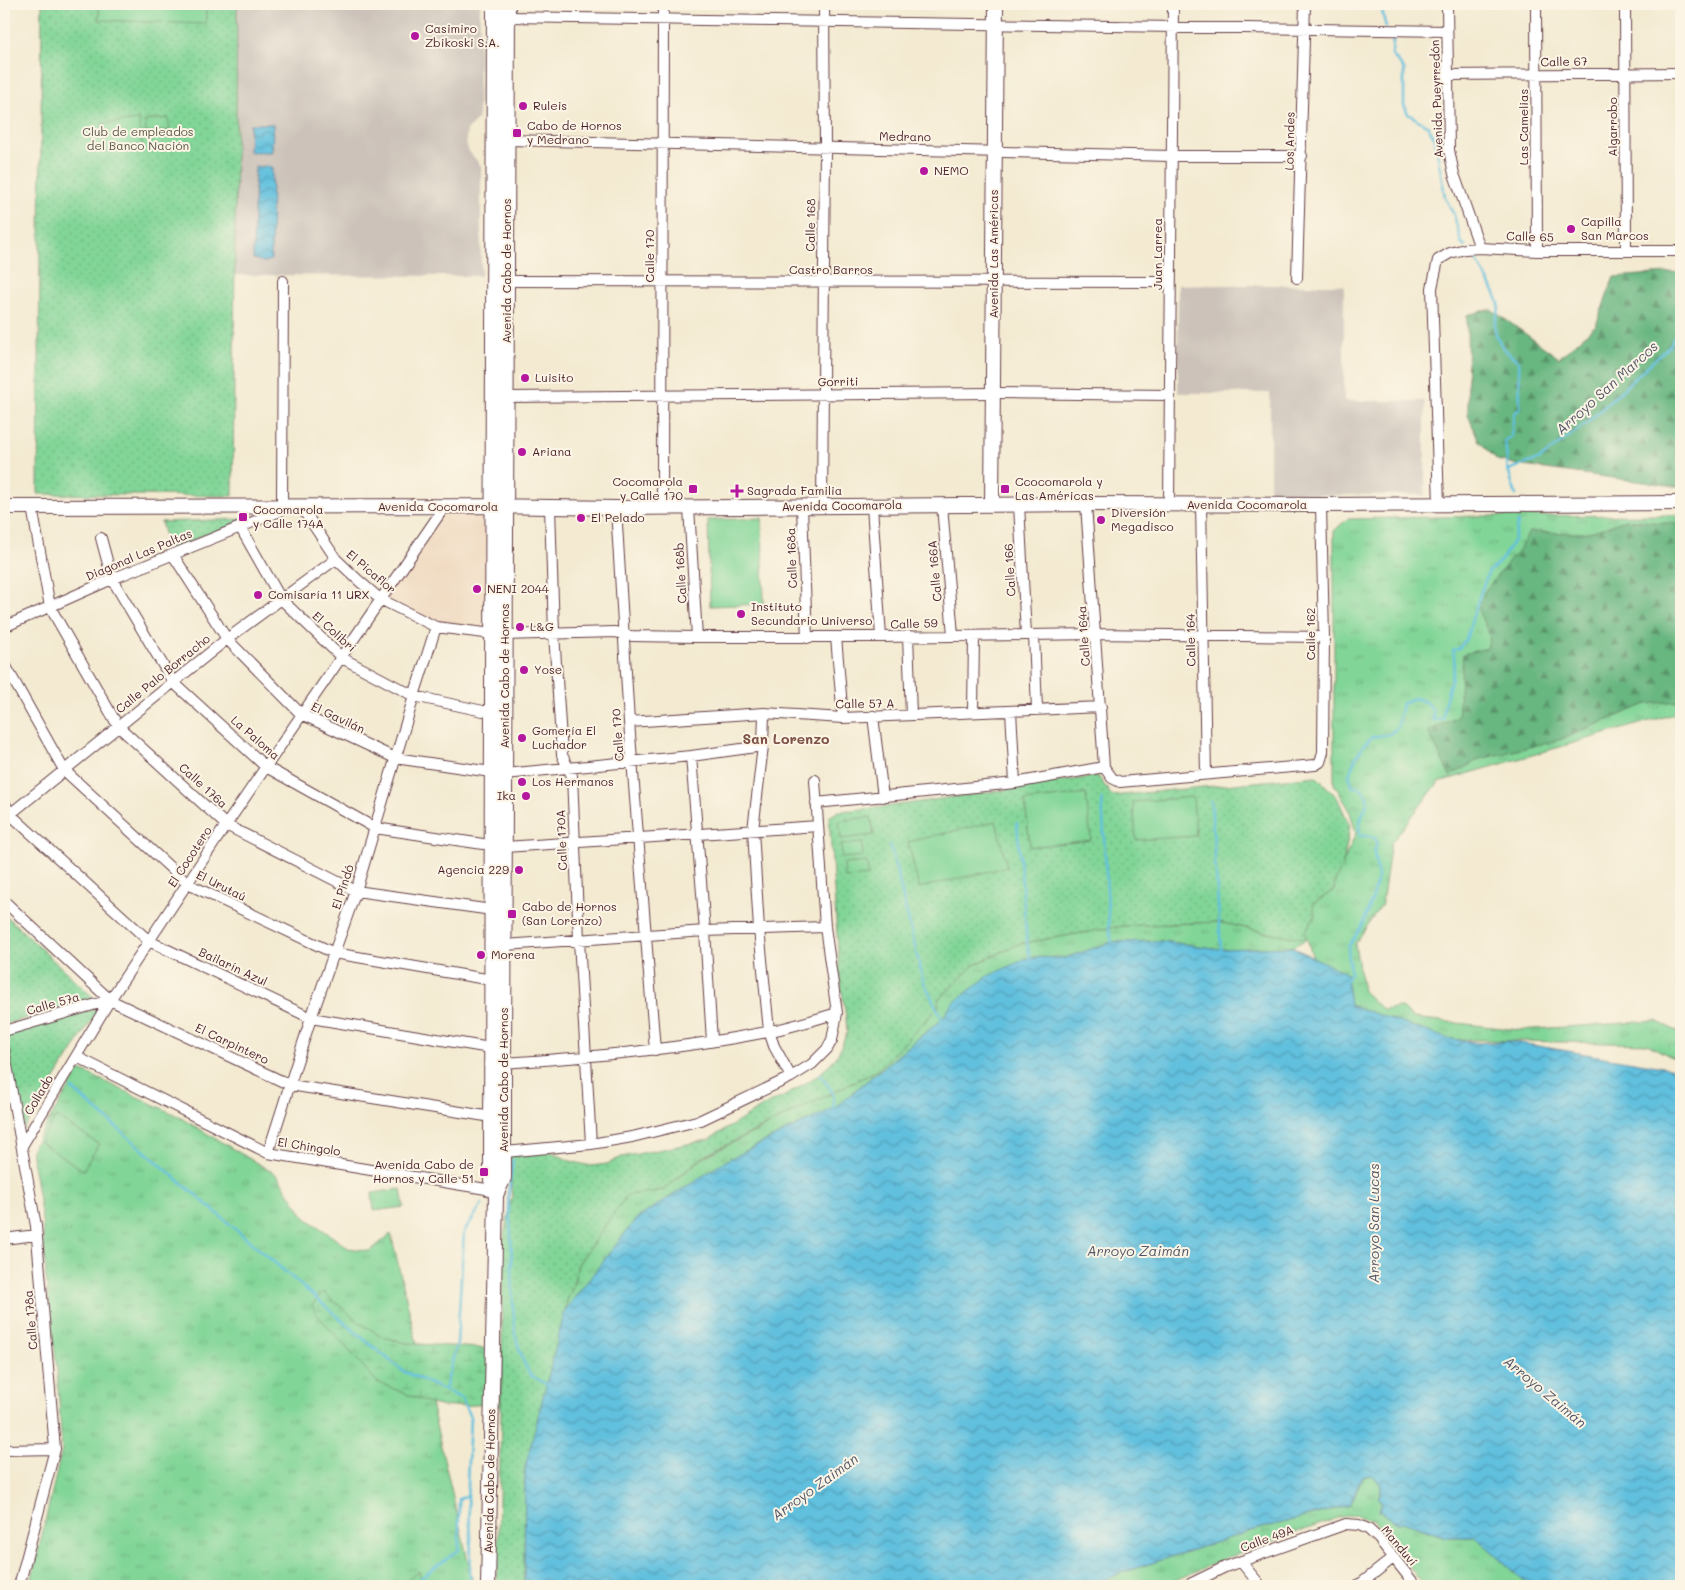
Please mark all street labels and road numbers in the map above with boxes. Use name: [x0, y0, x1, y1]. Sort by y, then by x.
street label: Avenida Pueyrredón: [1426, 40, 1446, 159]
street label: Calle 67: [1540, 53, 1588, 69]
street label: Las Camelias: [1515, 89, 1531, 165]
street label: Algarrobo: [1604, 97, 1620, 157]
street label: Los Andes: [1280, 111, 1298, 171]
street label: Medrano: [879, 128, 931, 144]
street label: Avenida Las Américas: [985, 189, 1001, 318]
street label: Avenida Cabo de Hornos: [498, 198, 514, 343]
street label: Calle 168: [802, 198, 818, 252]
street label: Juan Larrea: [1149, 218, 1165, 290]
street label: Calle 65: [1506, 227, 1554, 245]
street label: Calle 170: [641, 229, 657, 282]
street label: Castro Barros: [789, 261, 873, 277]
street label: Gorriti: [818, 373, 858, 389]
street label: Avenida Cocomarola: [782, 496, 902, 514]
street label: Avenida Cocomarola: [1187, 496, 1307, 512]
street label: Avenida Cocomarola: [378, 498, 498, 514]
street label: Diagonal Las Paltas: [83, 524, 194, 584]
street label: Calle 168a: [782, 527, 800, 589]
street label: Calle 166A: [923, 540, 945, 602]
street label: Calle 168b: [670, 542, 690, 604]
street label: Calle 166: [1000, 543, 1018, 597]
street label: El Picaflor: [343, 546, 400, 597]
street label: Avenida Cabo de Hornos: [496, 603, 512, 748]
street label: Calle 164a: [1073, 605, 1093, 667]
street label: El Colibrí: [309, 607, 360, 655]
street label: Calle 162: [1302, 608, 1318, 660]
street label: Calle 164: [1182, 613, 1198, 667]
street label: Calle 59: [890, 614, 938, 632]
street label: Calle Palo Borracho: [112, 630, 213, 716]
street label: Calle 57 A: [835, 694, 895, 712]
street label: El Gavilán: [309, 698, 368, 736]
street label: Calle 170: [607, 708, 627, 762]
street label: La Paloma: [228, 712, 283, 763]
street label: Calle 176a: [176, 759, 231, 811]
street label: Calle 170A: [552, 809, 570, 871]
street label: El Cocotero: [164, 823, 215, 890]
street label: El Pindó: [327, 862, 357, 911]
street label: El Urutaú: [194, 866, 249, 904]
street label: Bailarín Azul: [197, 943, 270, 989]
street label: Calle 57a: [24, 988, 81, 1018]
street label: Avenida Cabo de Hornos: [495, 1007, 511, 1152]
street label: El Carpintero: [193, 1019, 272, 1067]
street label: Collado: [20, 1072, 56, 1117]
street label: El Chingolo: [276, 1133, 342, 1159]
street label: Calle 178a: [19, 1289, 41, 1351]
street label: Avenida Cabo de Hornos: [480, 1408, 498, 1554]
street label: Calle 49A: [1238, 1521, 1296, 1555]
street label: Manduví: [1378, 1522, 1421, 1569]

